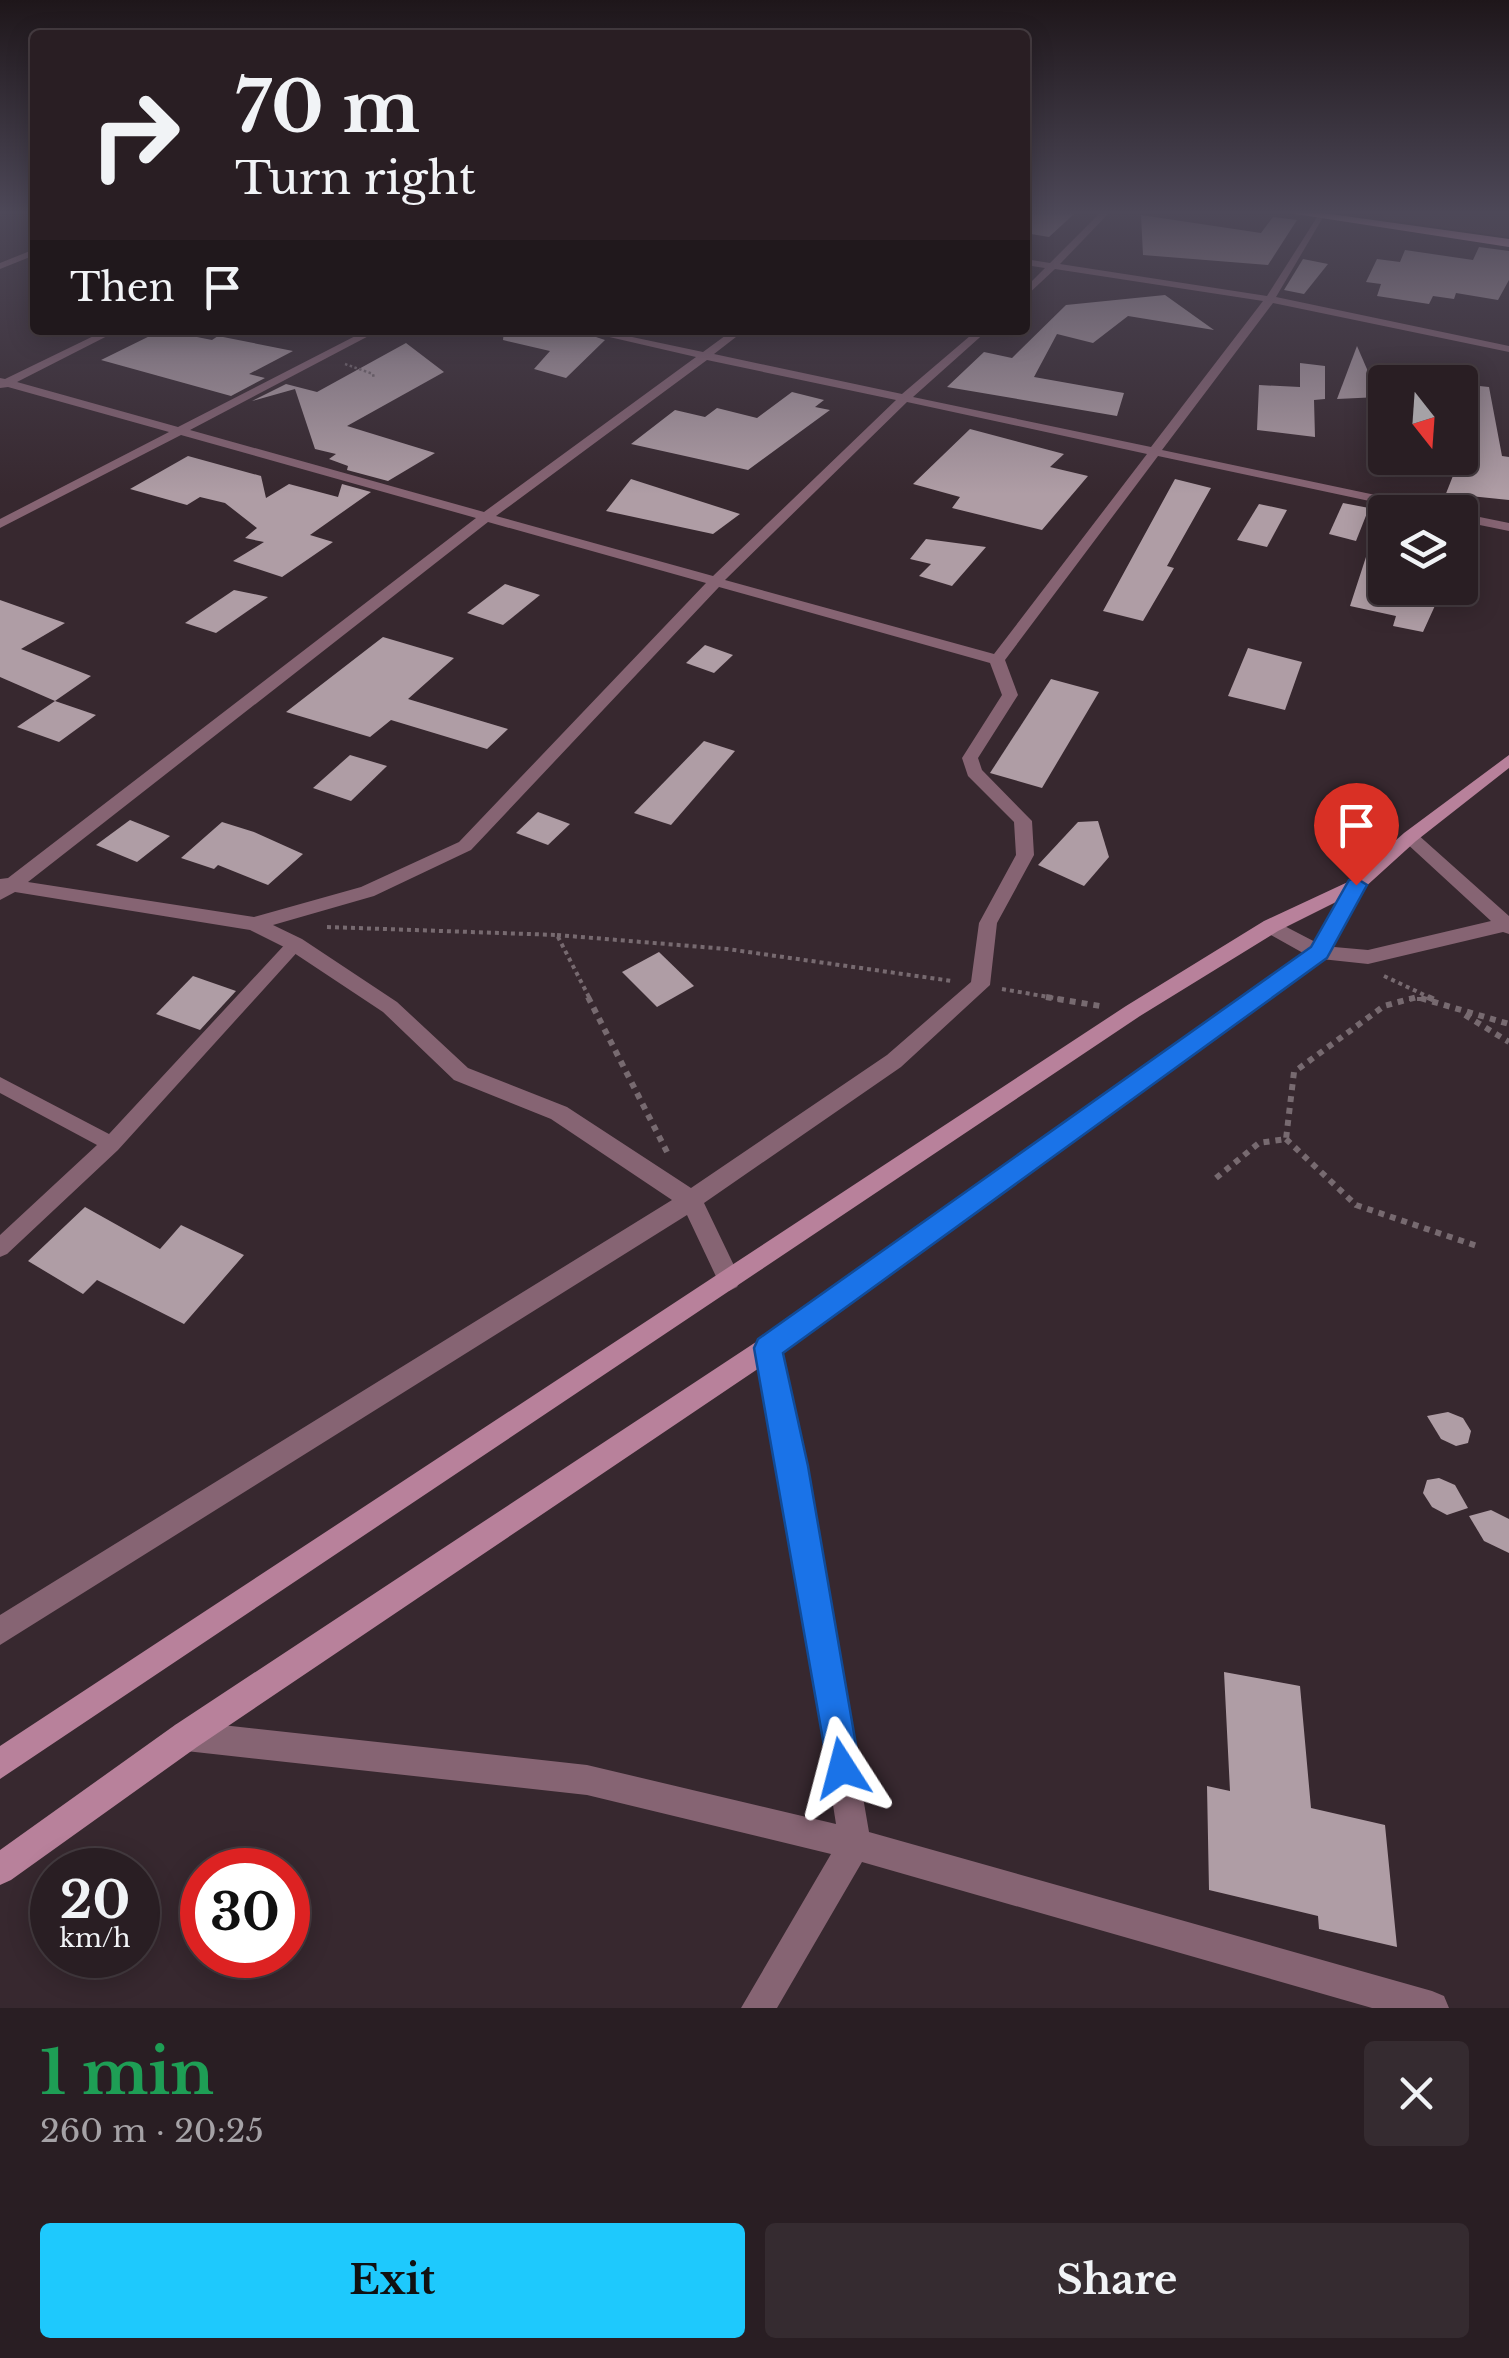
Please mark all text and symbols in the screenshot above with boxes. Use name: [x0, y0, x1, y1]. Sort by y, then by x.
text: 70 m: [235, 64, 420, 151]
icon: right: [70, 70, 200, 200]
text: Turn right: [235, 150, 476, 206]
icon: arrive: [195, 260, 250, 315]
text: Then: [70, 264, 175, 311]
north arrow: [1368, 365, 1478, 475]
map controls: [1368, 365, 1478, 605]
button: layers: [1368, 495, 1478, 605]
pin: [1314, 783, 1399, 886]
icon: arrive: [1329, 798, 1384, 853]
position arrow: [790, 1716, 894, 1820]
speed limit sign: 30: [180, 1848, 310, 1978]
text: 20: [60, 1869, 130, 1932]
text: km/h: [60, 1923, 130, 1954]
text: 1 min: [40, 2036, 214, 2110]
button: close: [1364, 2041, 1469, 2146]
text: 260 m · 20:25: [40, 2111, 264, 2151]
button: Exit: [40, 2223, 745, 2338]
button: Share: [765, 2223, 1469, 2338]

